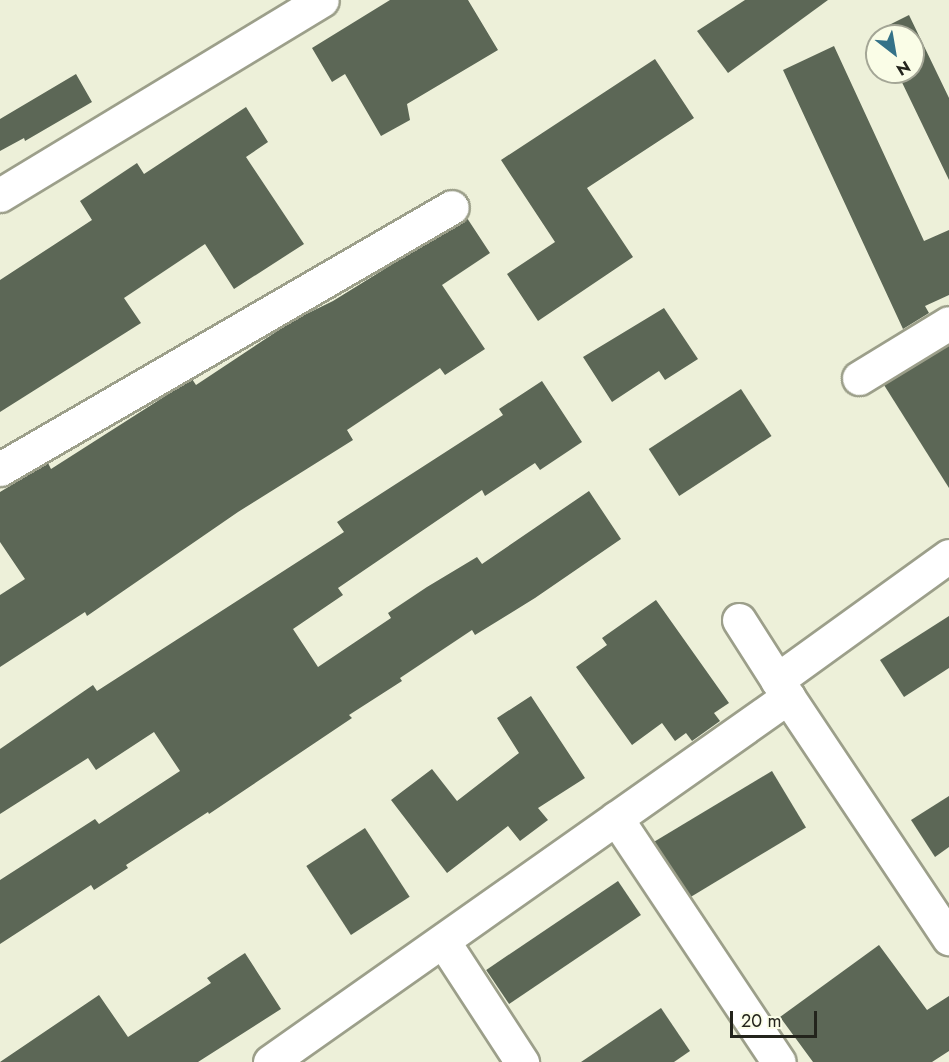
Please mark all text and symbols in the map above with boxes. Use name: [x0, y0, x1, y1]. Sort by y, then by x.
north arrow: [865, 24, 925, 84]
text: N: [892, 55, 915, 81]
scale bar: [733, 999, 820, 1037]
text: 20 m: [741, 1008, 781, 1034]

